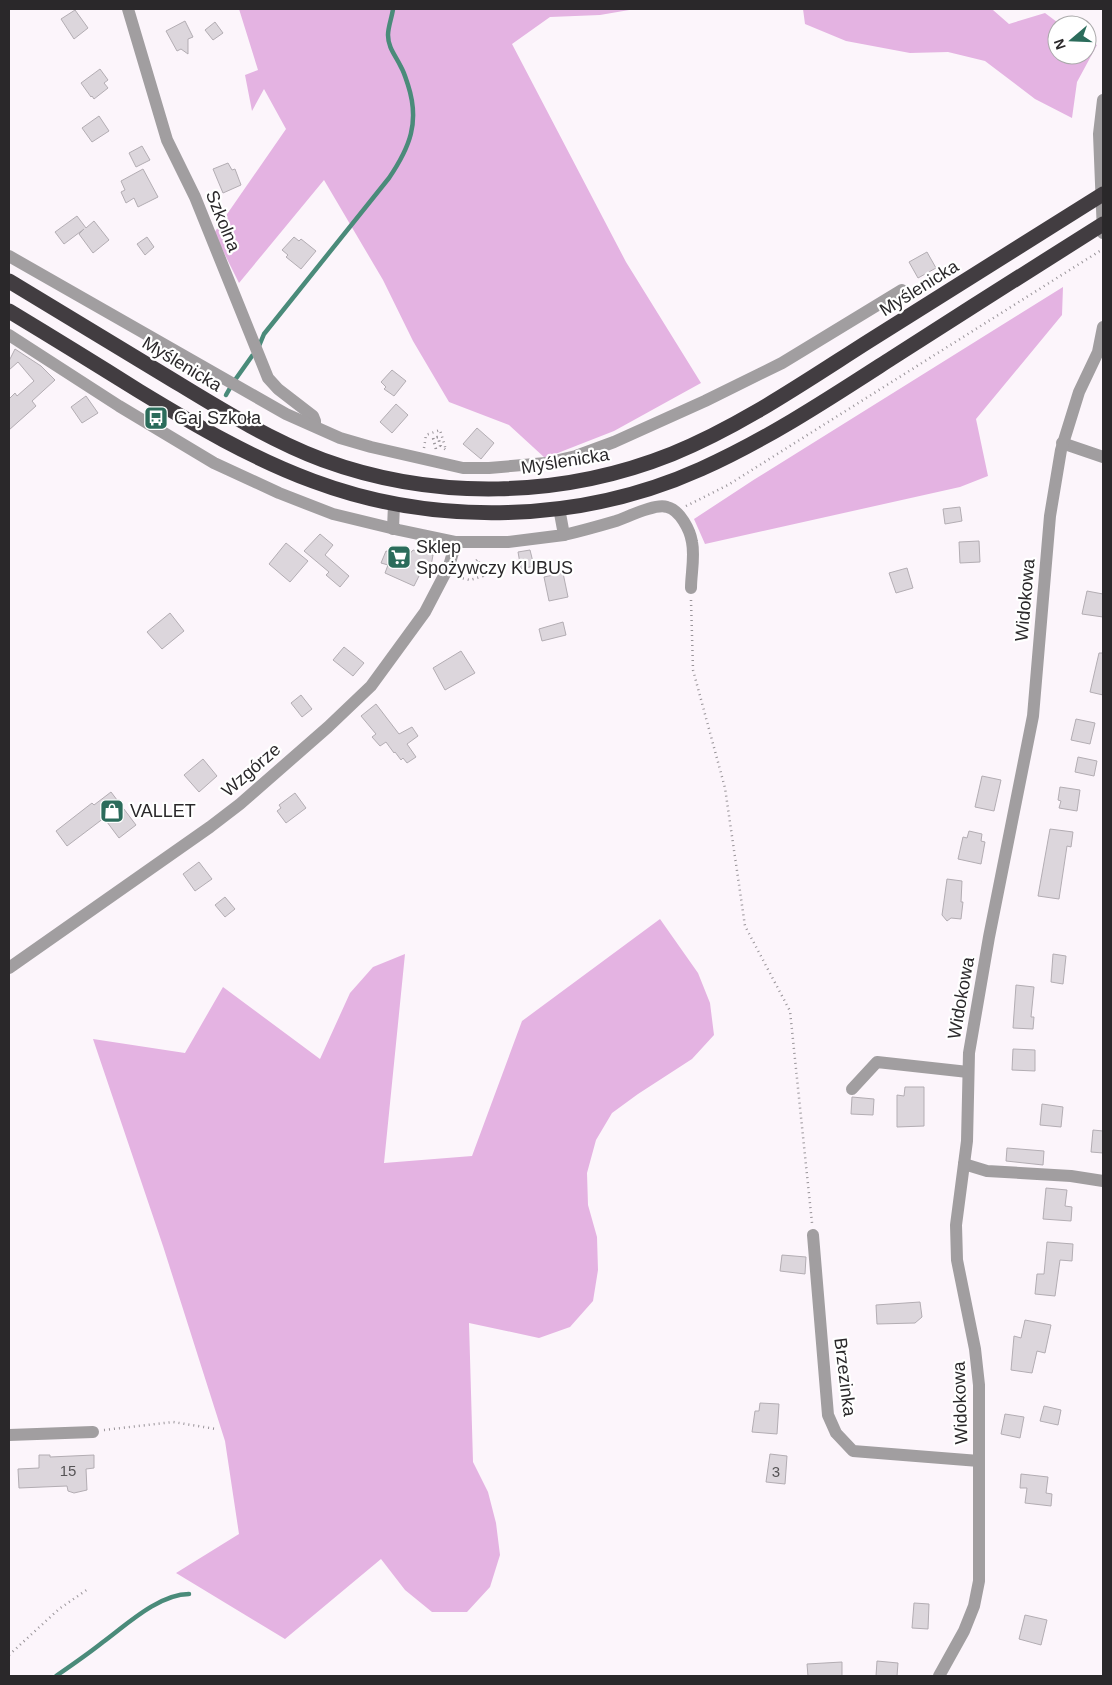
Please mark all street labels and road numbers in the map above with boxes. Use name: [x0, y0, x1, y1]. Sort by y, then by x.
street label: Szkolna: [202, 188, 245, 255]
street label: Myślenicka: [876, 255, 963, 320]
street label: Myślenicka: [139, 333, 226, 396]
street label: Myślenicka: [519, 444, 612, 478]
street label: Widokowa: [1011, 557, 1039, 642]
street label: Wzgórze: [218, 739, 284, 801]
street label: Widokowa: [944, 954, 978, 1041]
street label: Brzezinka: [830, 1337, 860, 1418]
street label: Widokowa: [949, 1360, 971, 1445]

